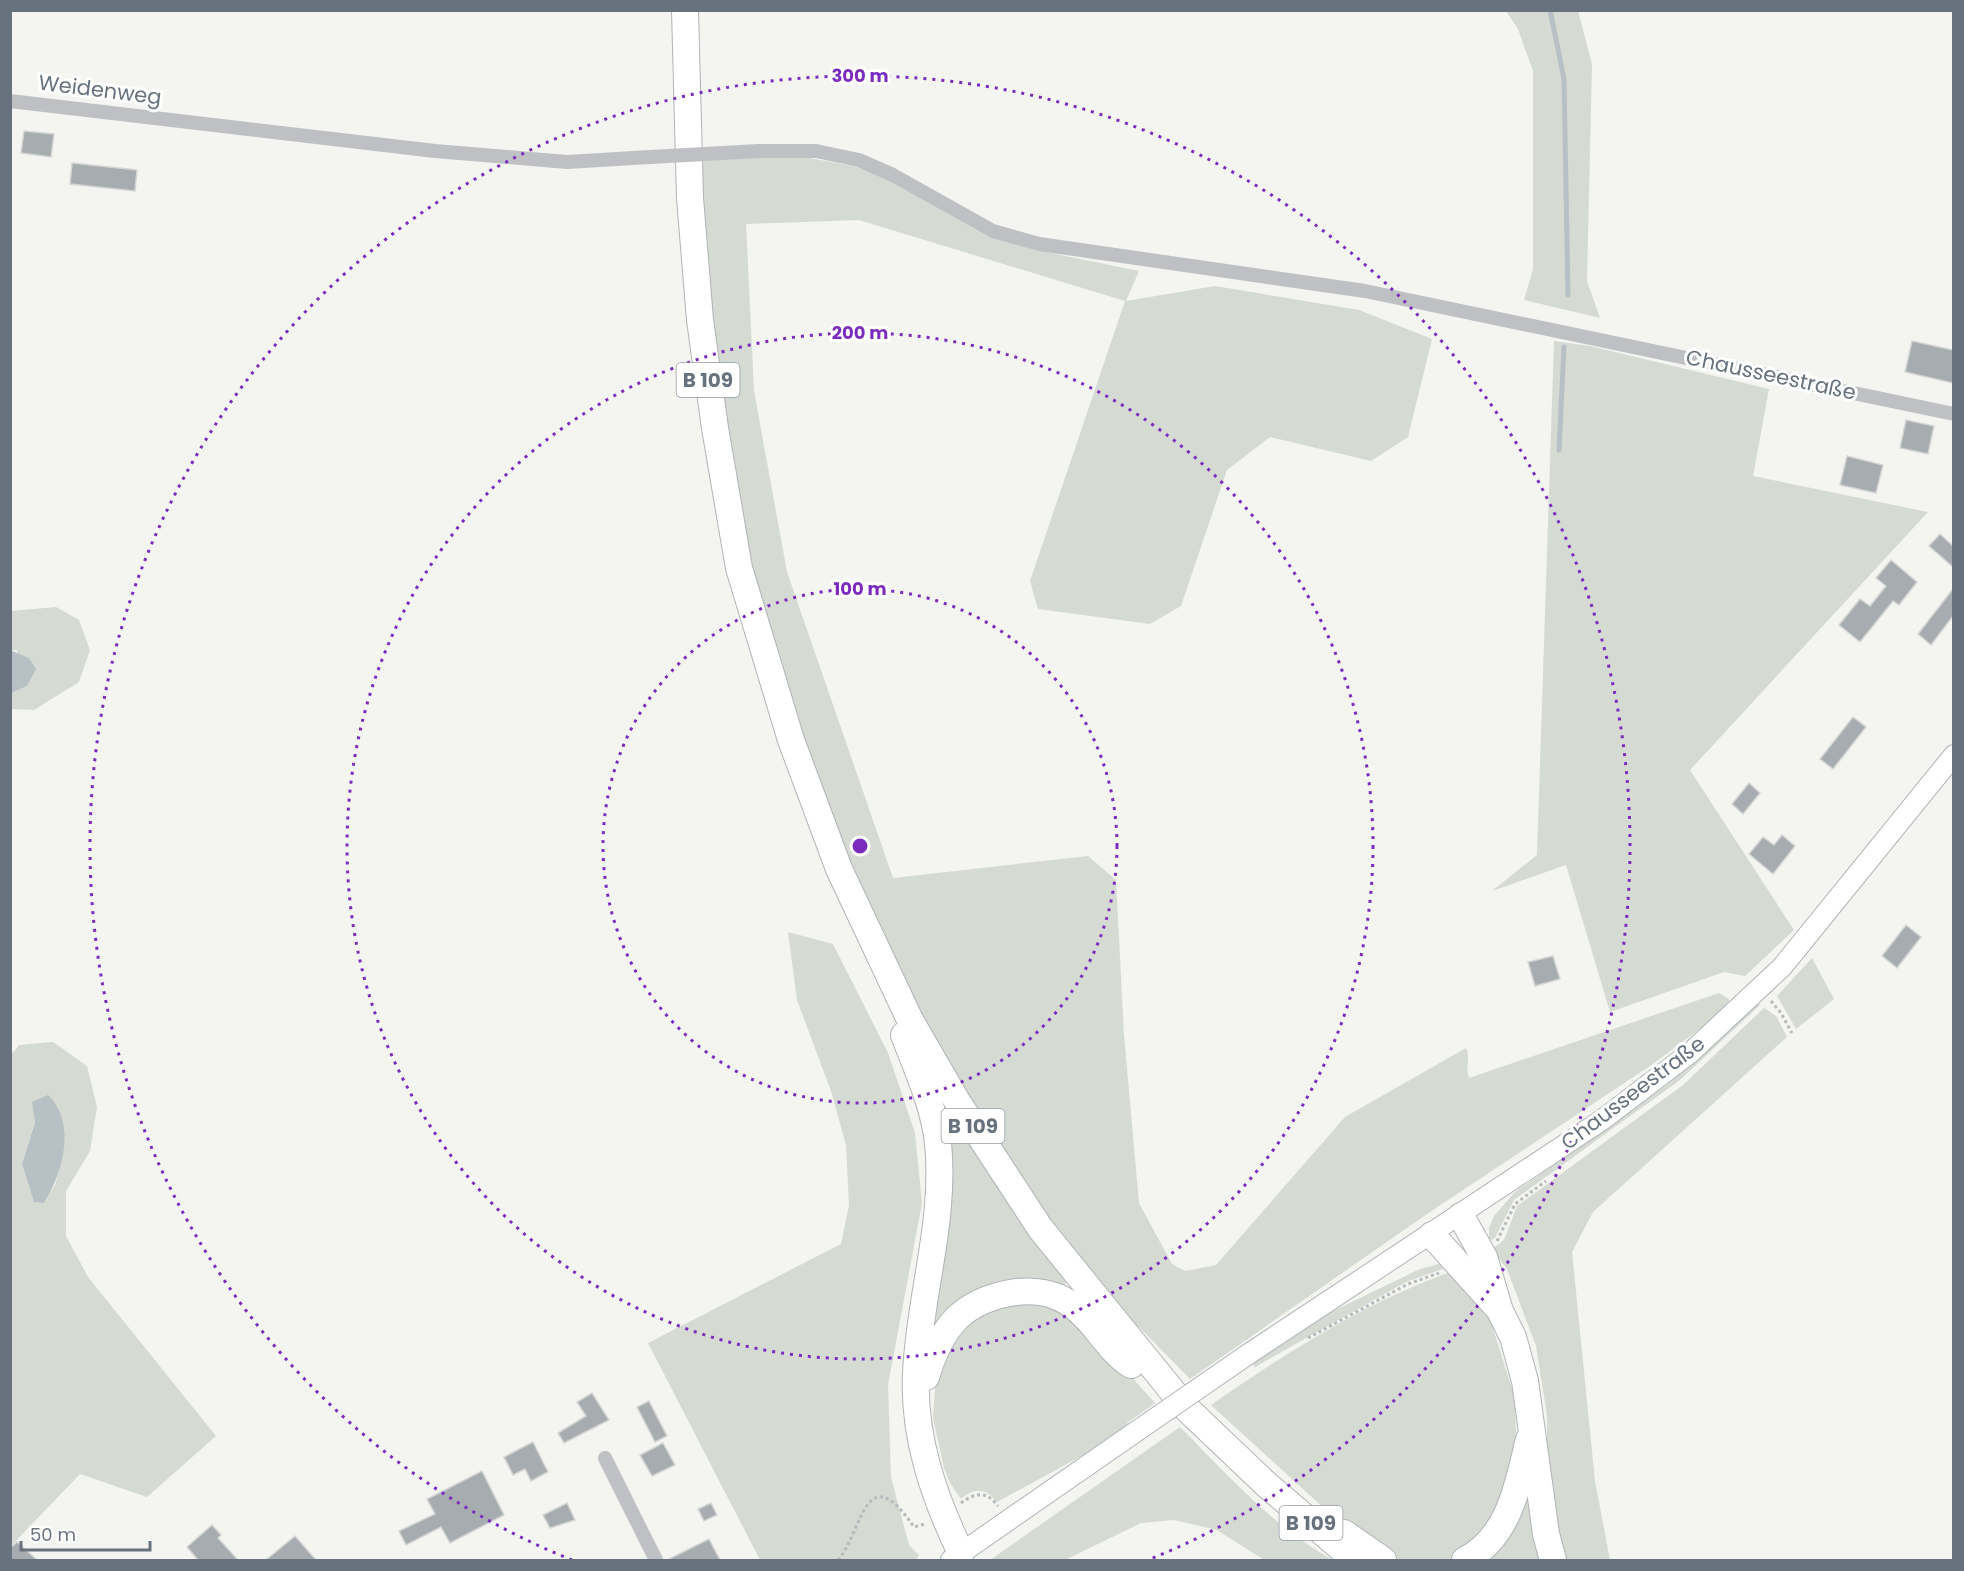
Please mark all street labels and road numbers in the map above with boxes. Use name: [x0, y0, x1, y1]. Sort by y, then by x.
street label: Weidenweg: [37, 68, 163, 111]
street label: Chausseestraße: [1683, 342, 1859, 407]
road number: B 109: [676, 363, 740, 397]
street label: Chausseestraße: [1555, 1029, 1711, 1156]
road number: B 109: [942, 1109, 1004, 1143]
road number: B 109: [1280, 1506, 1342, 1540]

